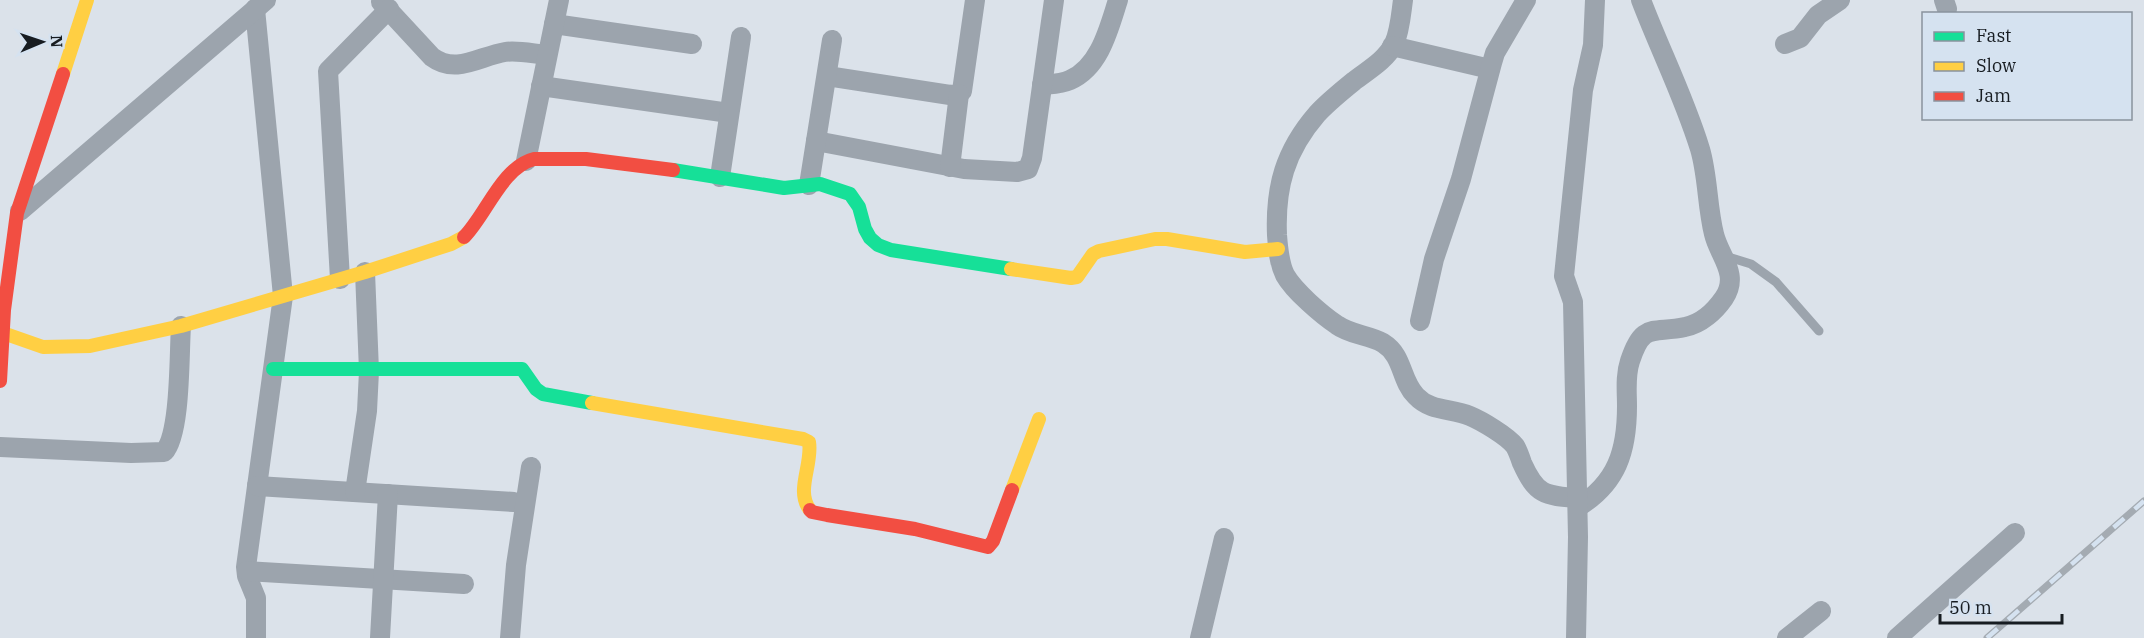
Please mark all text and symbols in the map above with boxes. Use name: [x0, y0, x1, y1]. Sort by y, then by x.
north arrow: [12, 12, 72, 72]
legend: [1922, 12, 2132, 120]
text: Fast: [1976, 24, 2011, 47]
text: N: [47, 35, 67, 48]
text: Slow: [1976, 54, 2016, 77]
text: Jam: [1976, 84, 2011, 107]
scale bar: [1940, 587, 2062, 625]
text: 50 m: [1949, 596, 1992, 619]

